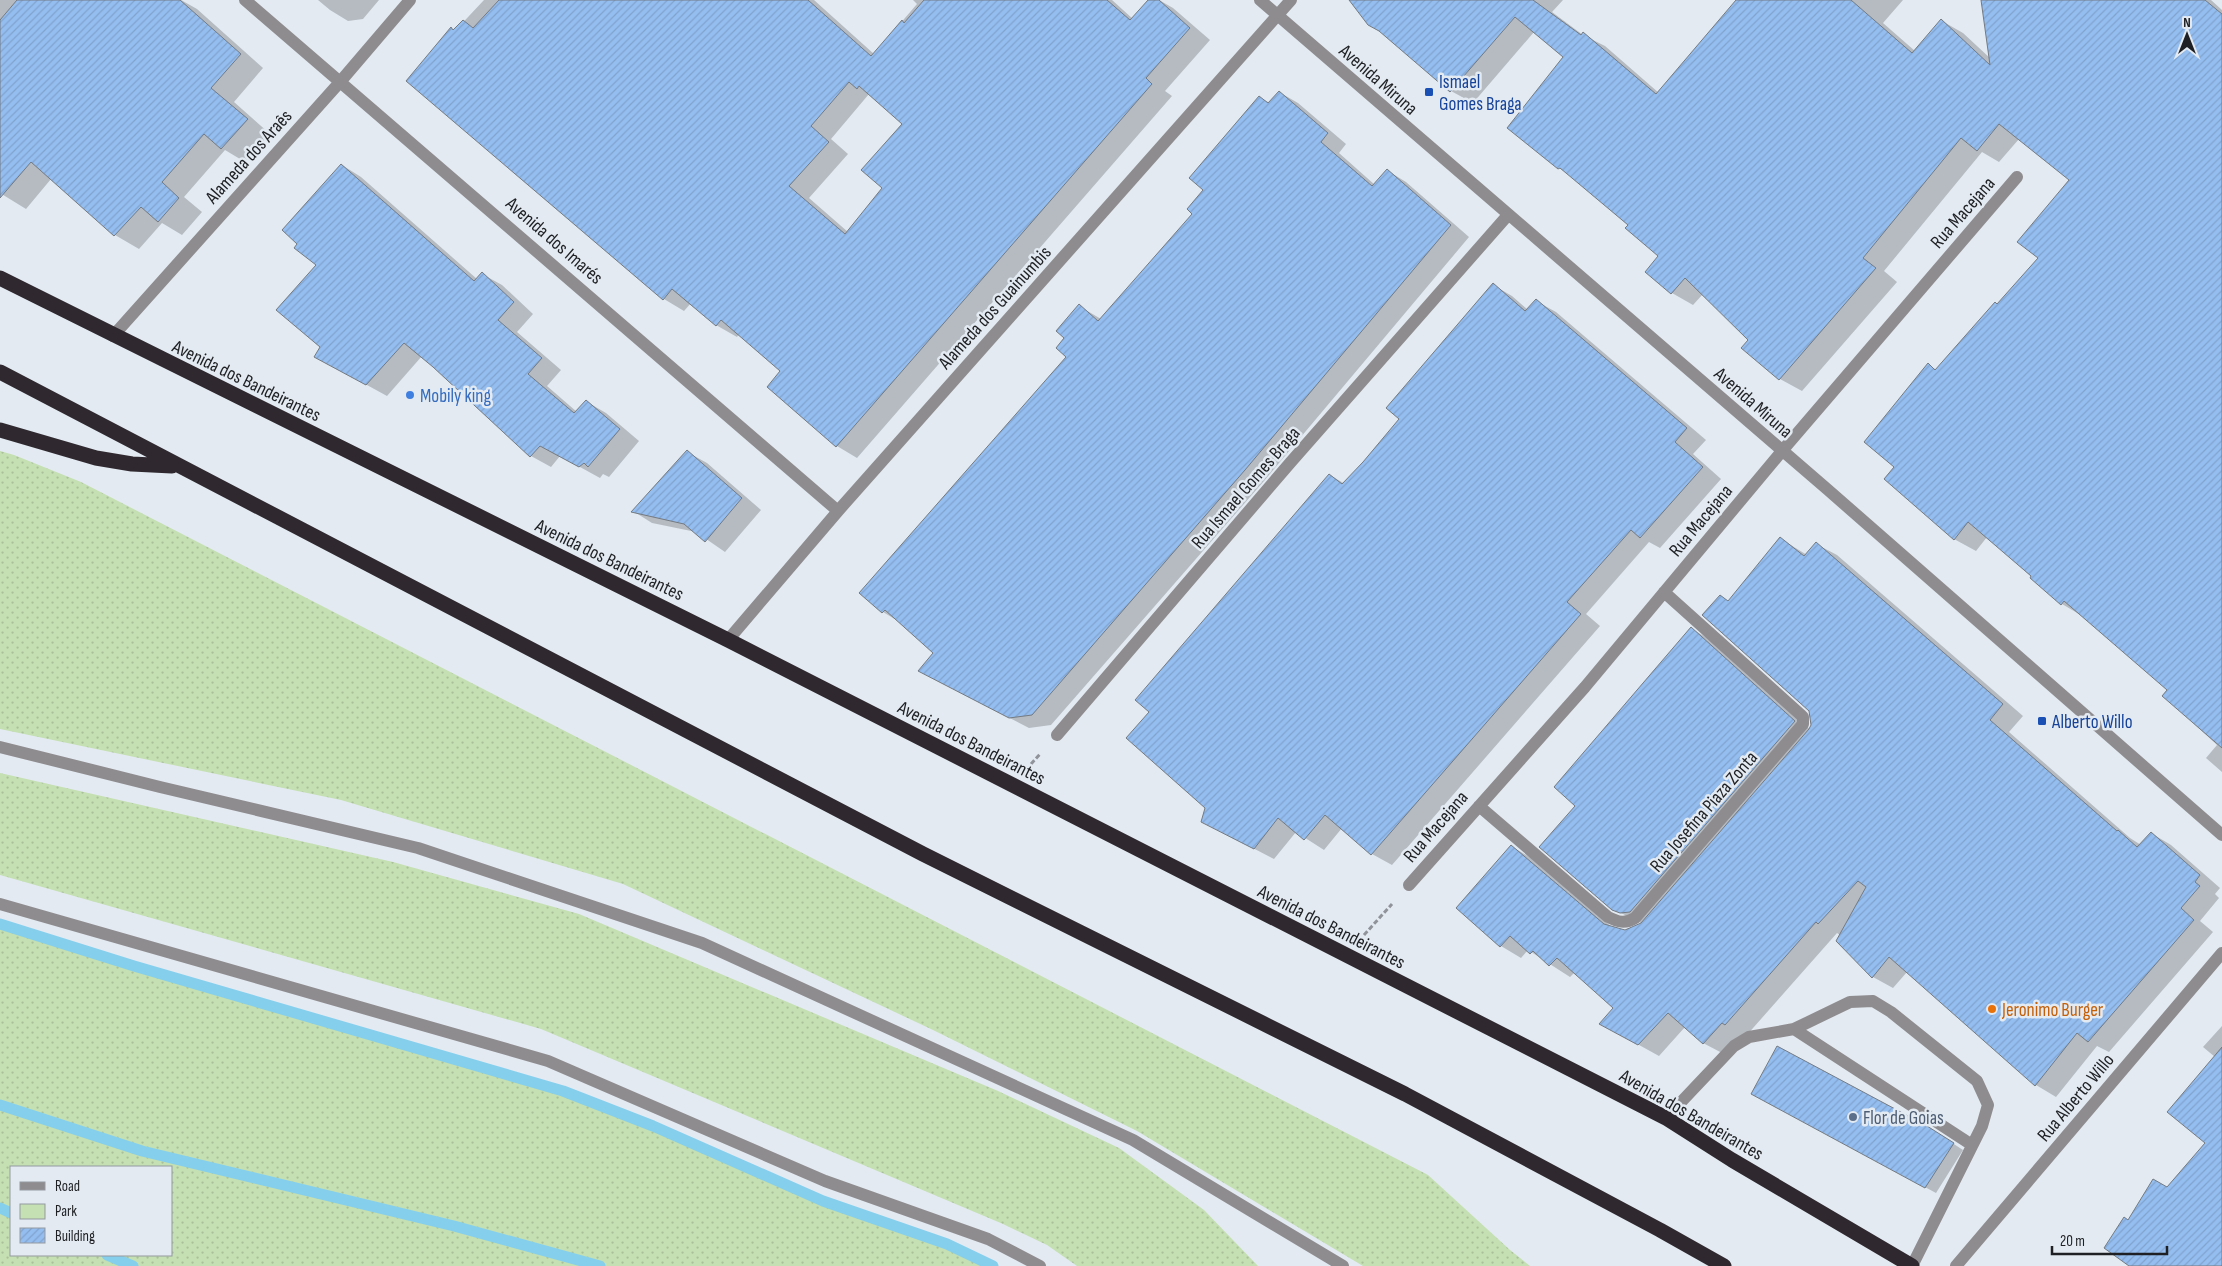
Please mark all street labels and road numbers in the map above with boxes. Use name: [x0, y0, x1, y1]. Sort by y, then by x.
street label: Avenida Miruna: [1333, 39, 1422, 120]
street label: Alameda dos Araês: [200, 105, 297, 209]
street label: Rua Macejana: [1926, 173, 2000, 253]
street label: Avenida dos Imarés: [500, 192, 607, 290]
street label: Alameda dos Guainumbis: [933, 242, 1057, 375]
street label: Avenida dos Bandeirantes: [168, 335, 324, 427]
street label: Avenida Miruna: [1708, 362, 1797, 443]
street label: Rua Ismael Gomes Braga: [1187, 422, 1305, 554]
street label: Rua Macejana: [1664, 480, 1738, 562]
street label: Avenida dos Bandeirantes: [531, 514, 687, 606]
street label: Avenida dos Bandeirantes: [893, 696, 1049, 790]
street label: Rua Josefina Piaza Zonta: [1645, 747, 1763, 877]
street label: Rua Macejana: [1399, 787, 1473, 867]
street label: Avenida dos Bandeirantes: [1253, 880, 1409, 974]
street label: Rua Alberto Willo: [2033, 1049, 2120, 1147]
street label: Avenida dos Bandeirantes: [1614, 1064, 1767, 1166]

